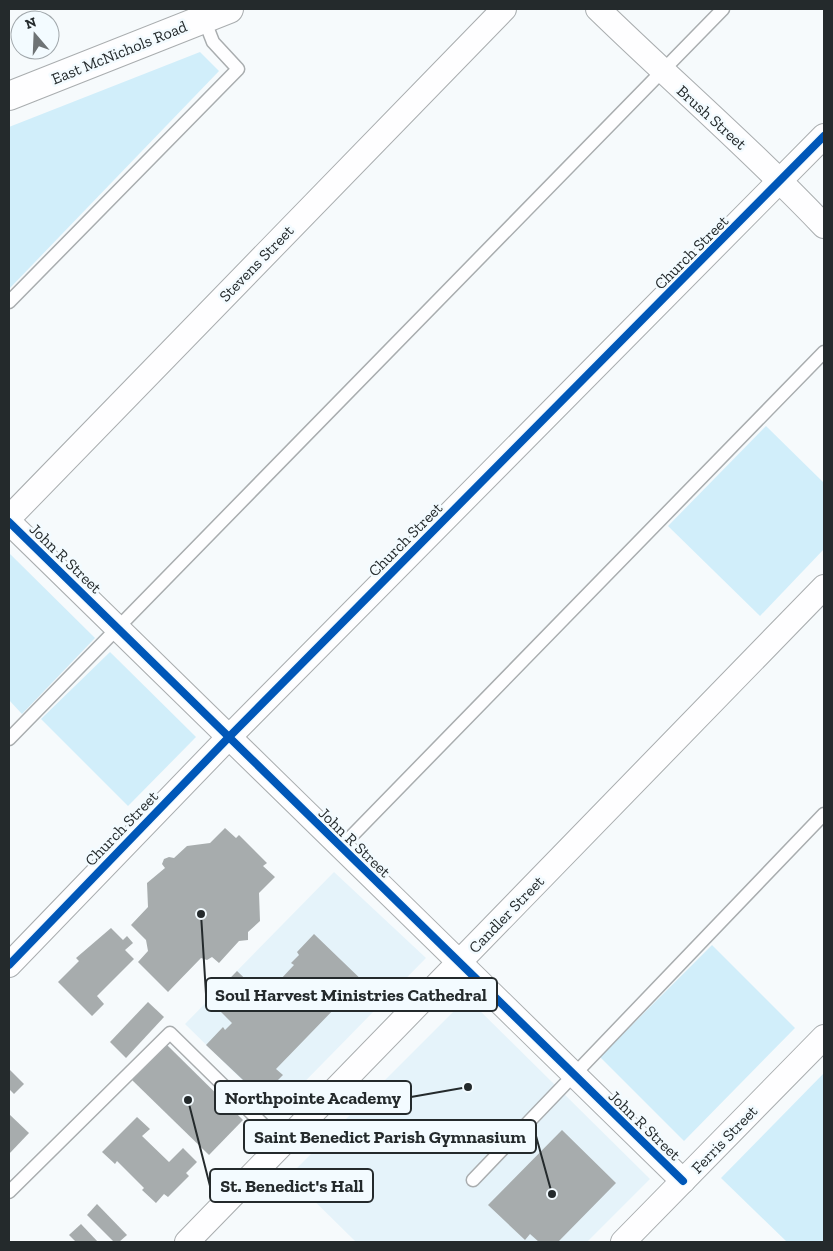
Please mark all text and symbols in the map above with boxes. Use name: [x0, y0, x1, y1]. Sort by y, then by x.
north arrow: [10, 10, 60, 60]
text: N: [23, 13, 39, 33]
street label: East McNichols Road: [49, 17, 190, 88]
street label: Brush Street: [673, 81, 750, 154]
street label: Church Street: [650, 211, 732, 293]
street label: Stevens Street: [215, 221, 298, 306]
street label: Church Street: [364, 498, 446, 580]
street label: John R Street: [26, 519, 106, 597]
street label: Church Street: [81, 787, 162, 870]
street label: John R Street: [315, 803, 395, 881]
street label: Candler Street: [465, 872, 548, 957]
callout: Soul Harvest Ministries Cathedral: [206, 978, 497, 1011]
text: Soul Harvest Ministries Cathedral: [215, 984, 487, 1006]
callout: Northpointe Academy: [215, 1081, 411, 1114]
street label: John R Street: [605, 1086, 685, 1164]
text: Northpointe Academy: [225, 1087, 402, 1109]
street label: Ferris Street: [687, 1101, 761, 1177]
callout: Saint Benedict Parish Gymnasium: [244, 1120, 536, 1153]
text: Saint Benedict Parish Gymnasium: [254, 1126, 526, 1148]
callout: St. Benedict's Hall: [210, 1169, 373, 1202]
text: St. Benedict's Hall: [220, 1175, 364, 1197]

